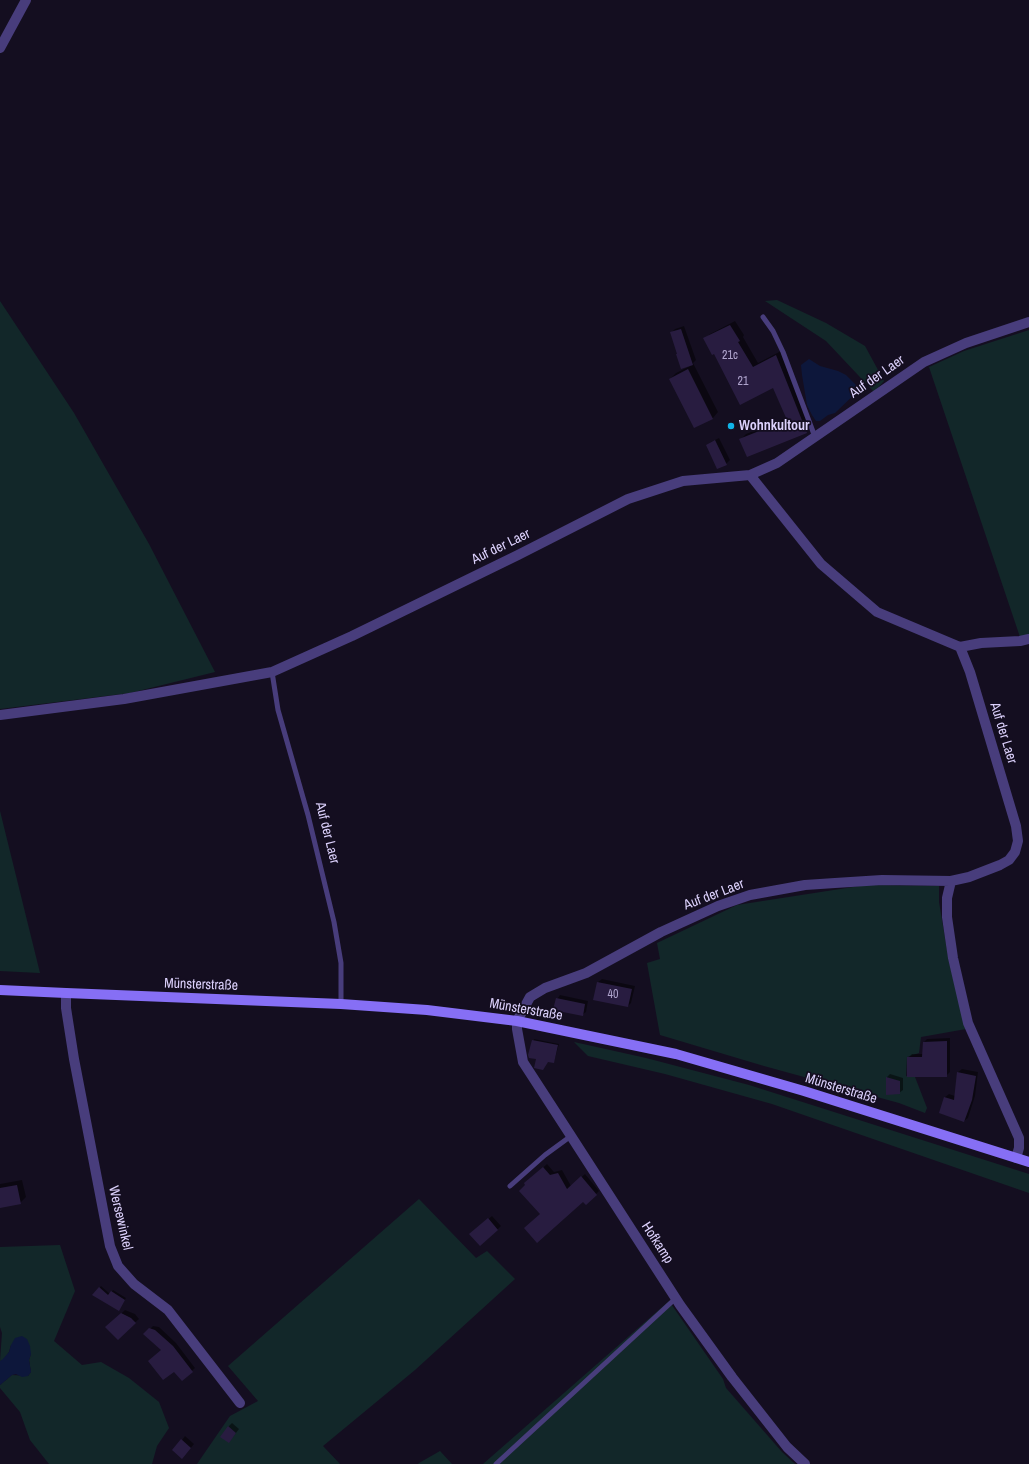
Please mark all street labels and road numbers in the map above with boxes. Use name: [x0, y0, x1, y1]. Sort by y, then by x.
street label: Auf der Laer: [846, 352, 908, 402]
street label: Auf der Laer: [469, 526, 533, 568]
street label: Auf der Laer: [986, 700, 1020, 766]
street label: Auf der Laer: [311, 800, 343, 866]
street label: Auf der Laer: [681, 876, 747, 914]
street label: Münsterstraße: [164, 975, 238, 995]
street label: Münsterstraße: [488, 995, 564, 1025]
street label: Münsterstraße: [803, 1070, 879, 1108]
street label: Wersewinkel: [104, 1184, 136, 1252]
street label: Hofkamp: [637, 1219, 677, 1267]

